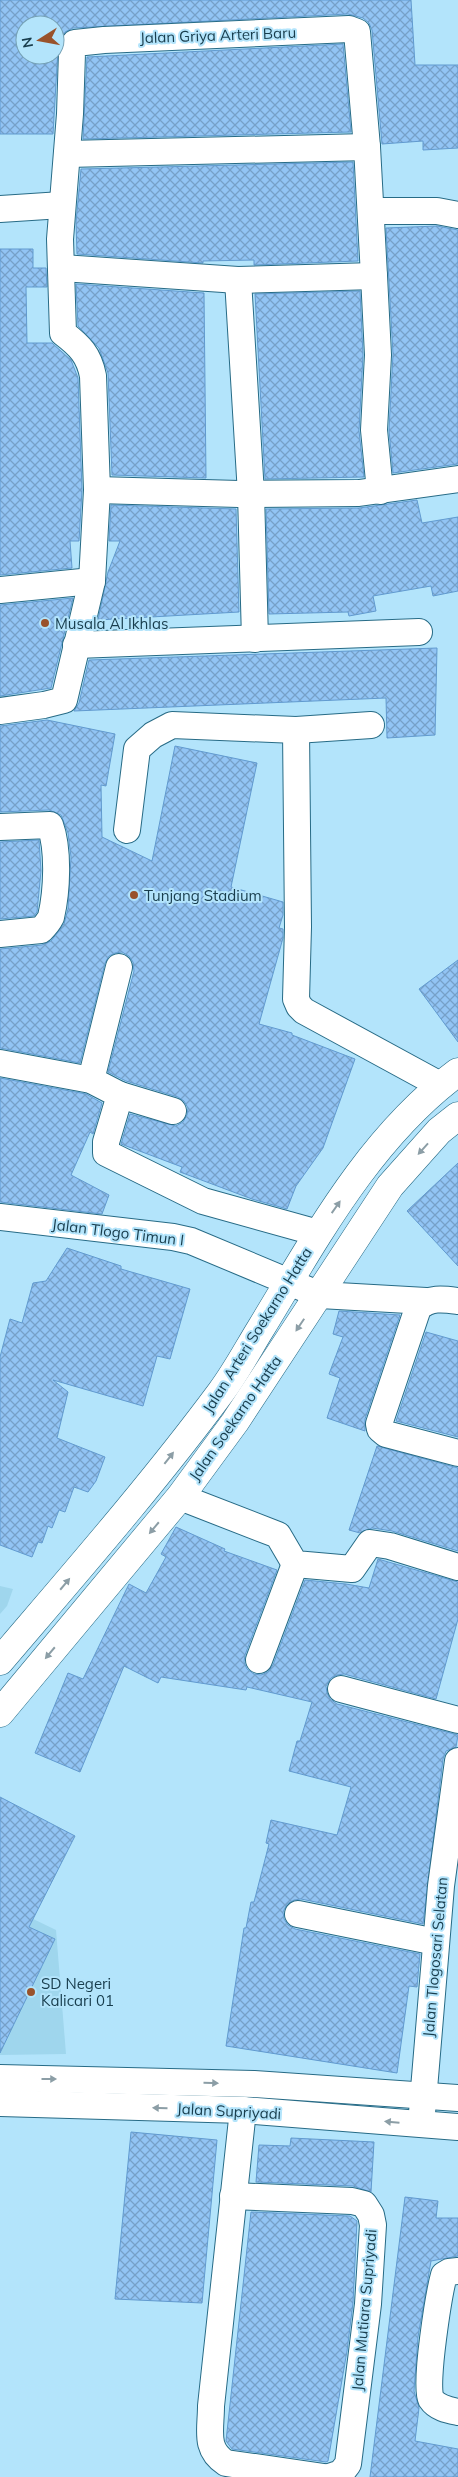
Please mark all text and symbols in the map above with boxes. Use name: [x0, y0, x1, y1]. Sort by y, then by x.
north arrow: [15, 15, 65, 65]
street label: Jalan Griya Arteri Baru: [140, 23, 296, 47]
text: N: [17, 36, 37, 49]
place label: Musala Al Ikhlas: [55, 614, 168, 633]
marker: Musala Al Ikhlas: [39, 617, 51, 629]
place label: Tunjang Stadium: [144, 886, 262, 905]
marker: Tunjang Stadium: [128, 889, 140, 901]
one-way arrow: [417, 1143, 429, 1155]
one-way arrow: [331, 1200, 341, 1214]
street label: Jalan Tlogo Timun I: [51, 1214, 185, 1250]
street label: Jalan Arteri Soekarno Hatta: [198, 1244, 316, 1416]
one-way arrow: [295, 1318, 305, 1332]
street label: Jalan Soekarno Hatta: [185, 1352, 285, 1484]
one-way arrow: [164, 1452, 174, 1465]
one-way arrow: [149, 1522, 160, 1534]
one-way arrow: [60, 1577, 71, 1590]
one-way arrow: [44, 1646, 56, 1658]
street label: Jalan Tlogosari Selatan: [419, 1876, 451, 2038]
place label: SD Negeri Kalicari 01: [41, 1974, 114, 2010]
marker: SD Negeri Kalicari 01: [25, 1986, 37, 1998]
one-way arrow: [41, 2075, 57, 2083]
one-way arrow: [203, 2079, 219, 2087]
street label: Jalan Supriyadi: [176, 2099, 282, 2123]
one-way arrow: [152, 2103, 168, 2111]
one-way arrow: [384, 2118, 400, 2126]
street label: Jalan Mutiara Supriyadi: [347, 2228, 381, 2392]

